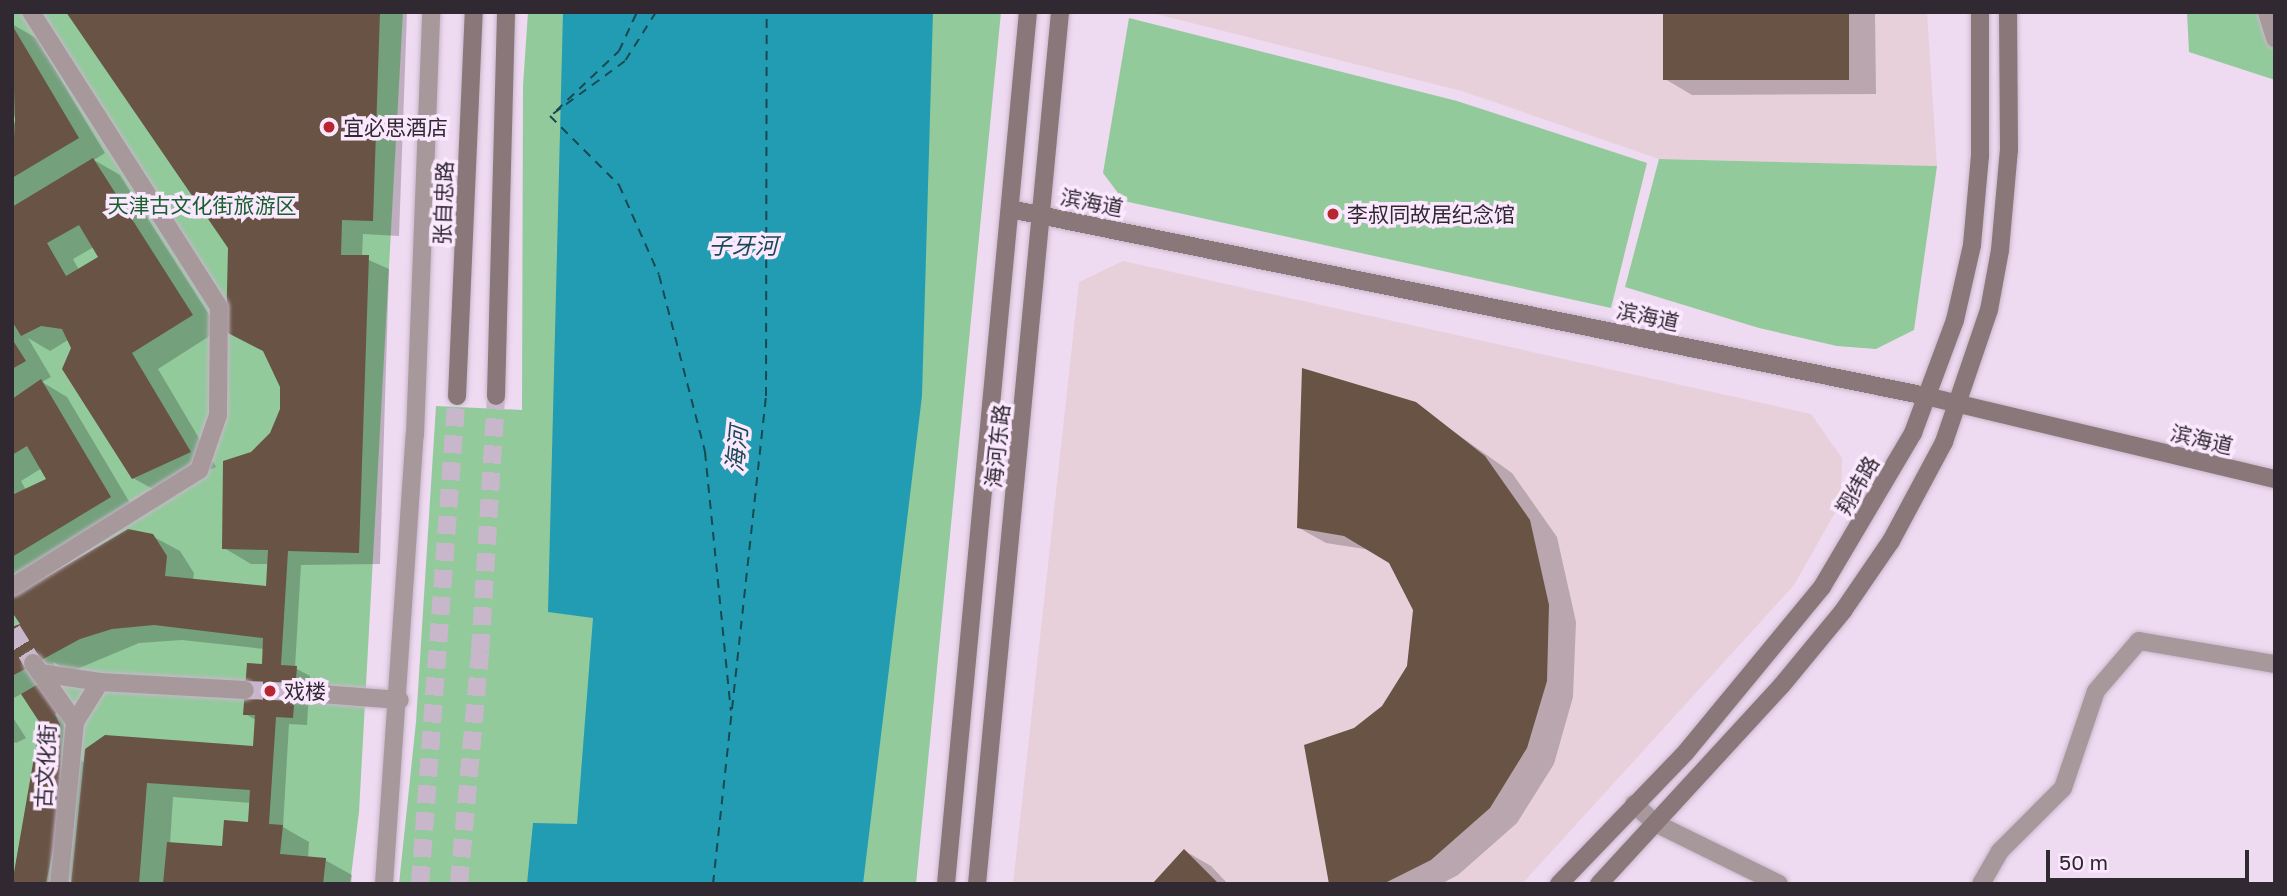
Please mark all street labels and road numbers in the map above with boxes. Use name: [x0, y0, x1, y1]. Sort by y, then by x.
street label: 张自忠路: [429, 161, 457, 245]
street label: 滨海道: [1059, 184, 1125, 220]
street label: 滨海道: [1615, 297, 1681, 335]
street label: 海河东路: [980, 403, 1014, 489]
street label: 滨海道: [2168, 420, 2236, 458]
street label: 翔纬路: [1830, 451, 1884, 519]
street label: 古文化街: [30, 723, 60, 809]

